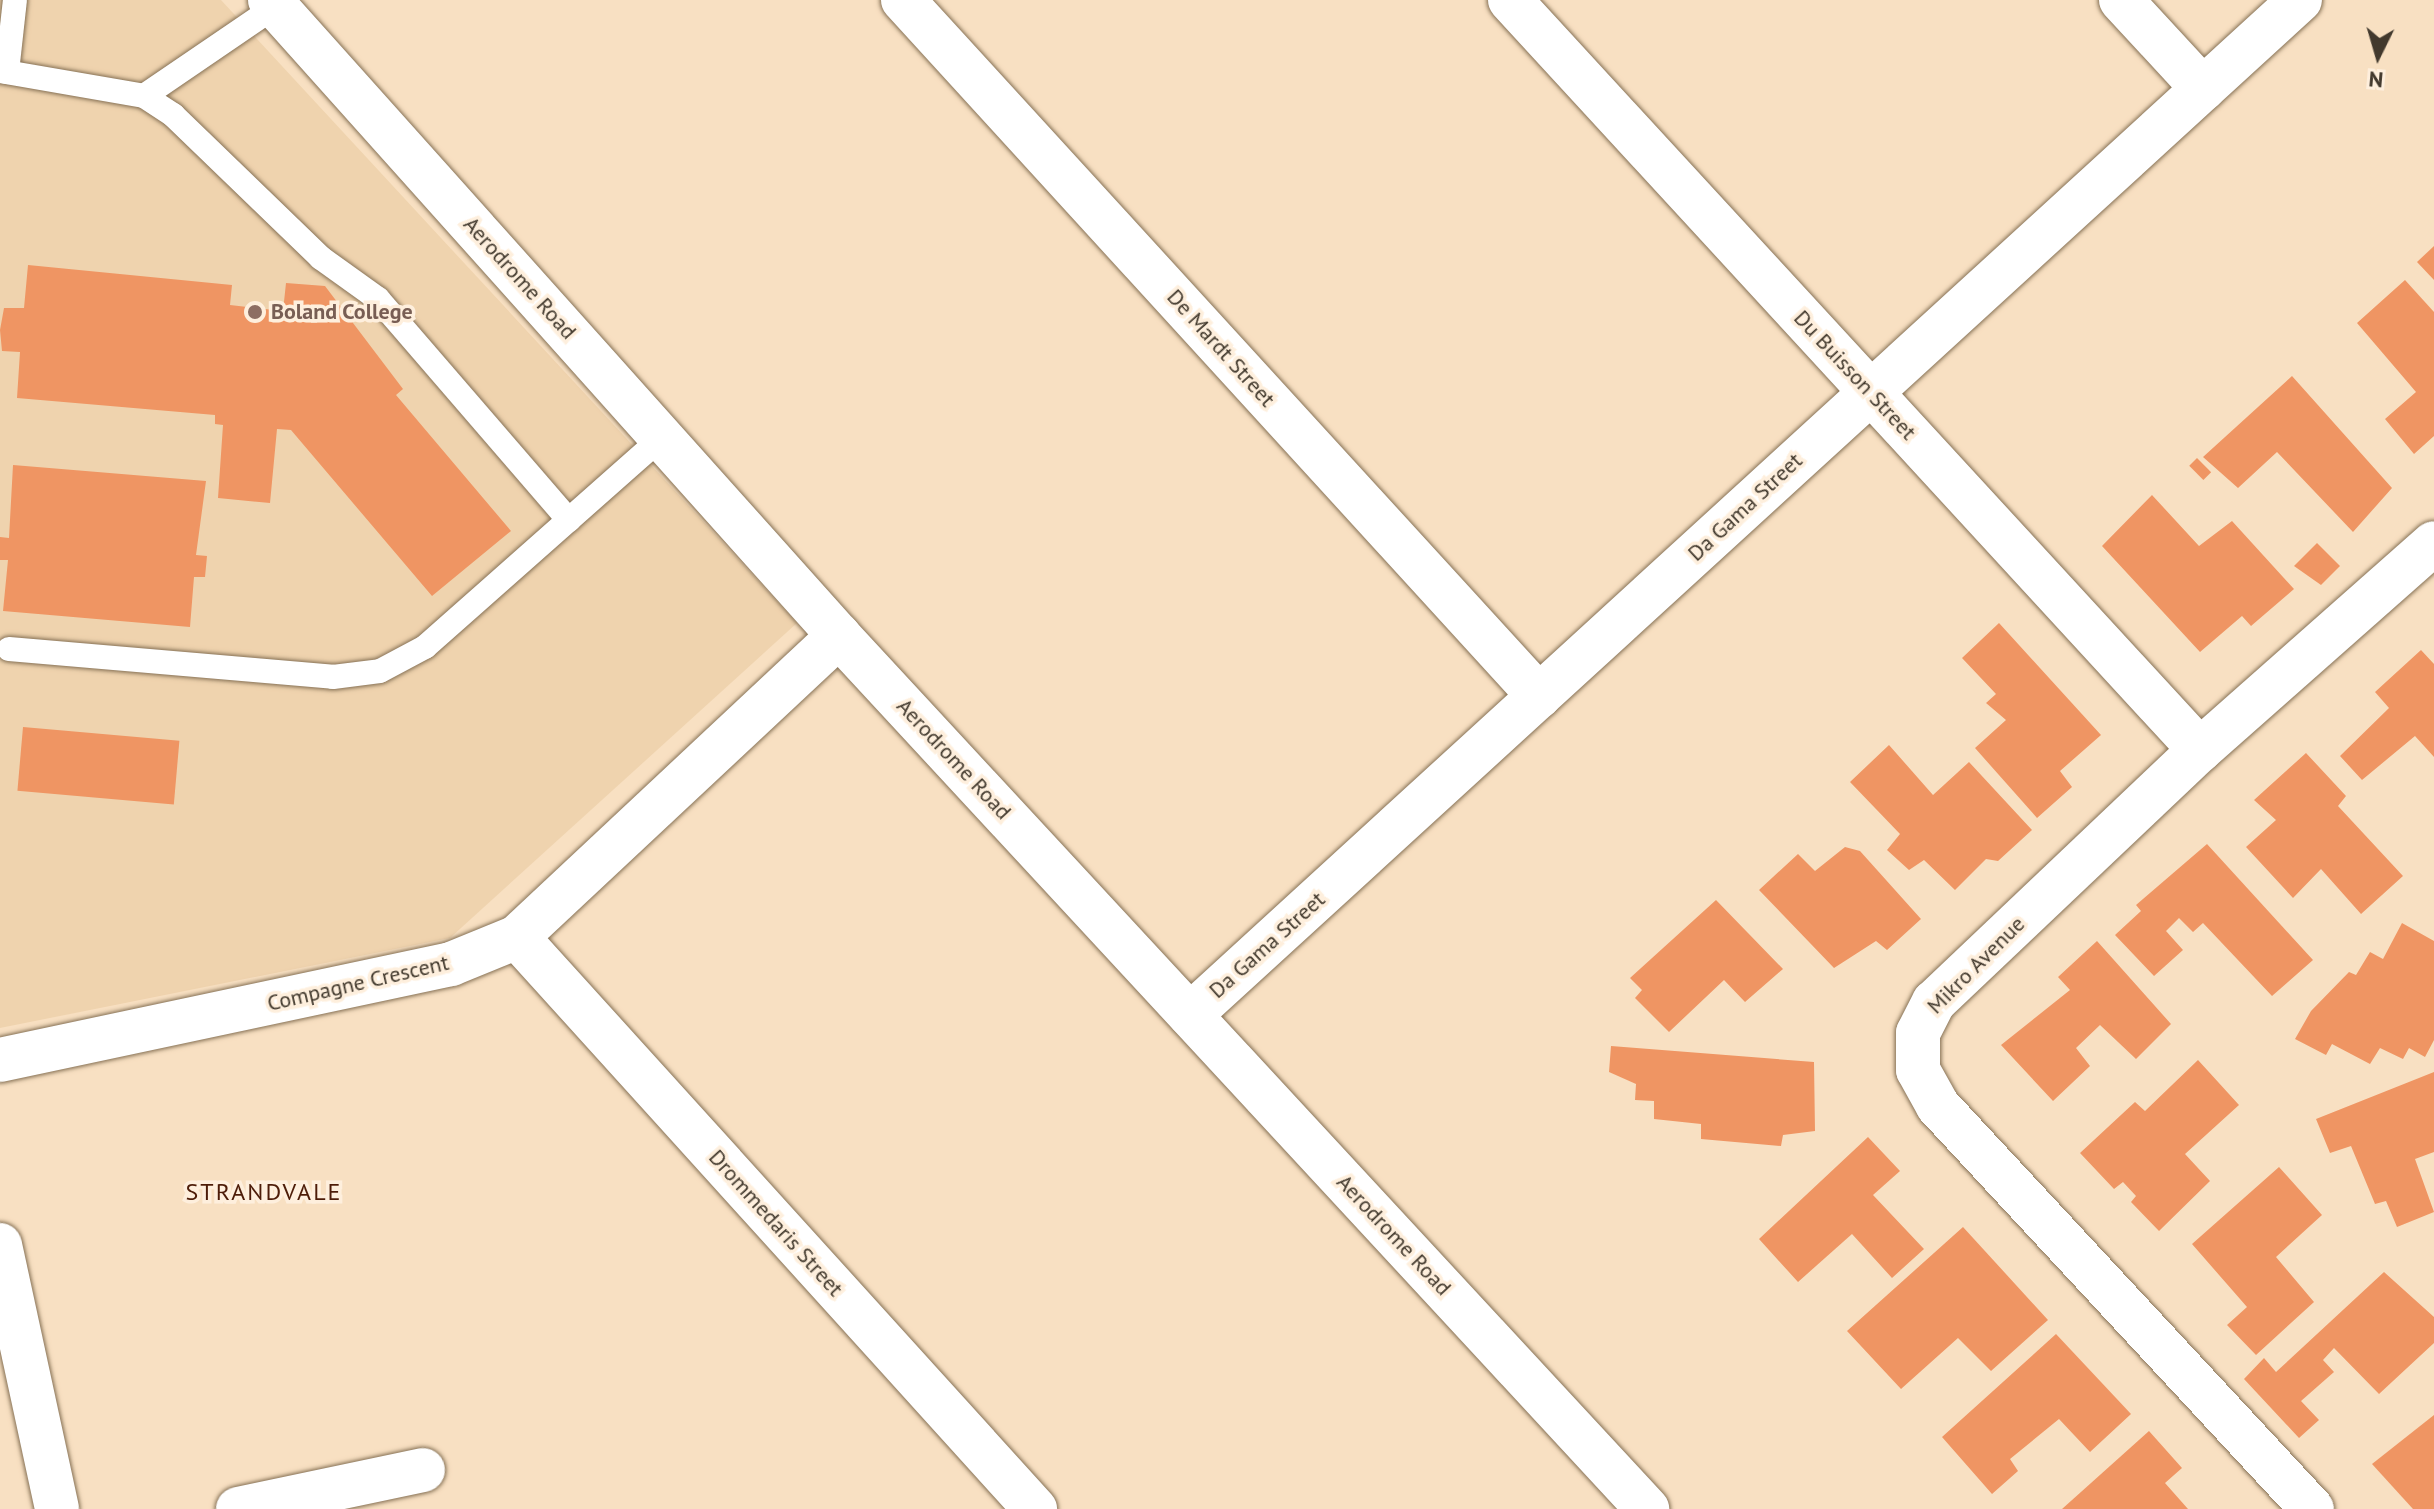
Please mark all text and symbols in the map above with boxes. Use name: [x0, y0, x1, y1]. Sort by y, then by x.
north arrow: [2338, 16, 2418, 96]
text: N: [2367, 65, 2384, 94]
street label: Aerodrome Road: [458, 211, 582, 345]
street label: De Mardt Street: [1161, 284, 1281, 412]
place label: Boland College: [271, 299, 413, 325]
marker: Boland College: [246, 303, 264, 321]
street label: Du Buisson Street: [1788, 305, 1922, 445]
street label: Da Gama Street: [1682, 447, 1808, 567]
street label: Aerodrome Road: [891, 693, 1017, 825]
street label: Da Gama Street: [1204, 886, 1330, 1004]
street label: Mikro Avenue: [1922, 911, 2030, 1019]
street label: Compagne Crescent: [265, 949, 451, 1017]
street label: Drommedaris Street: [703, 1144, 849, 1302]
street label: Aerodrome Road: [1331, 1169, 1457, 1301]
district label: STRANDVALE: [186, 1178, 342, 1206]

